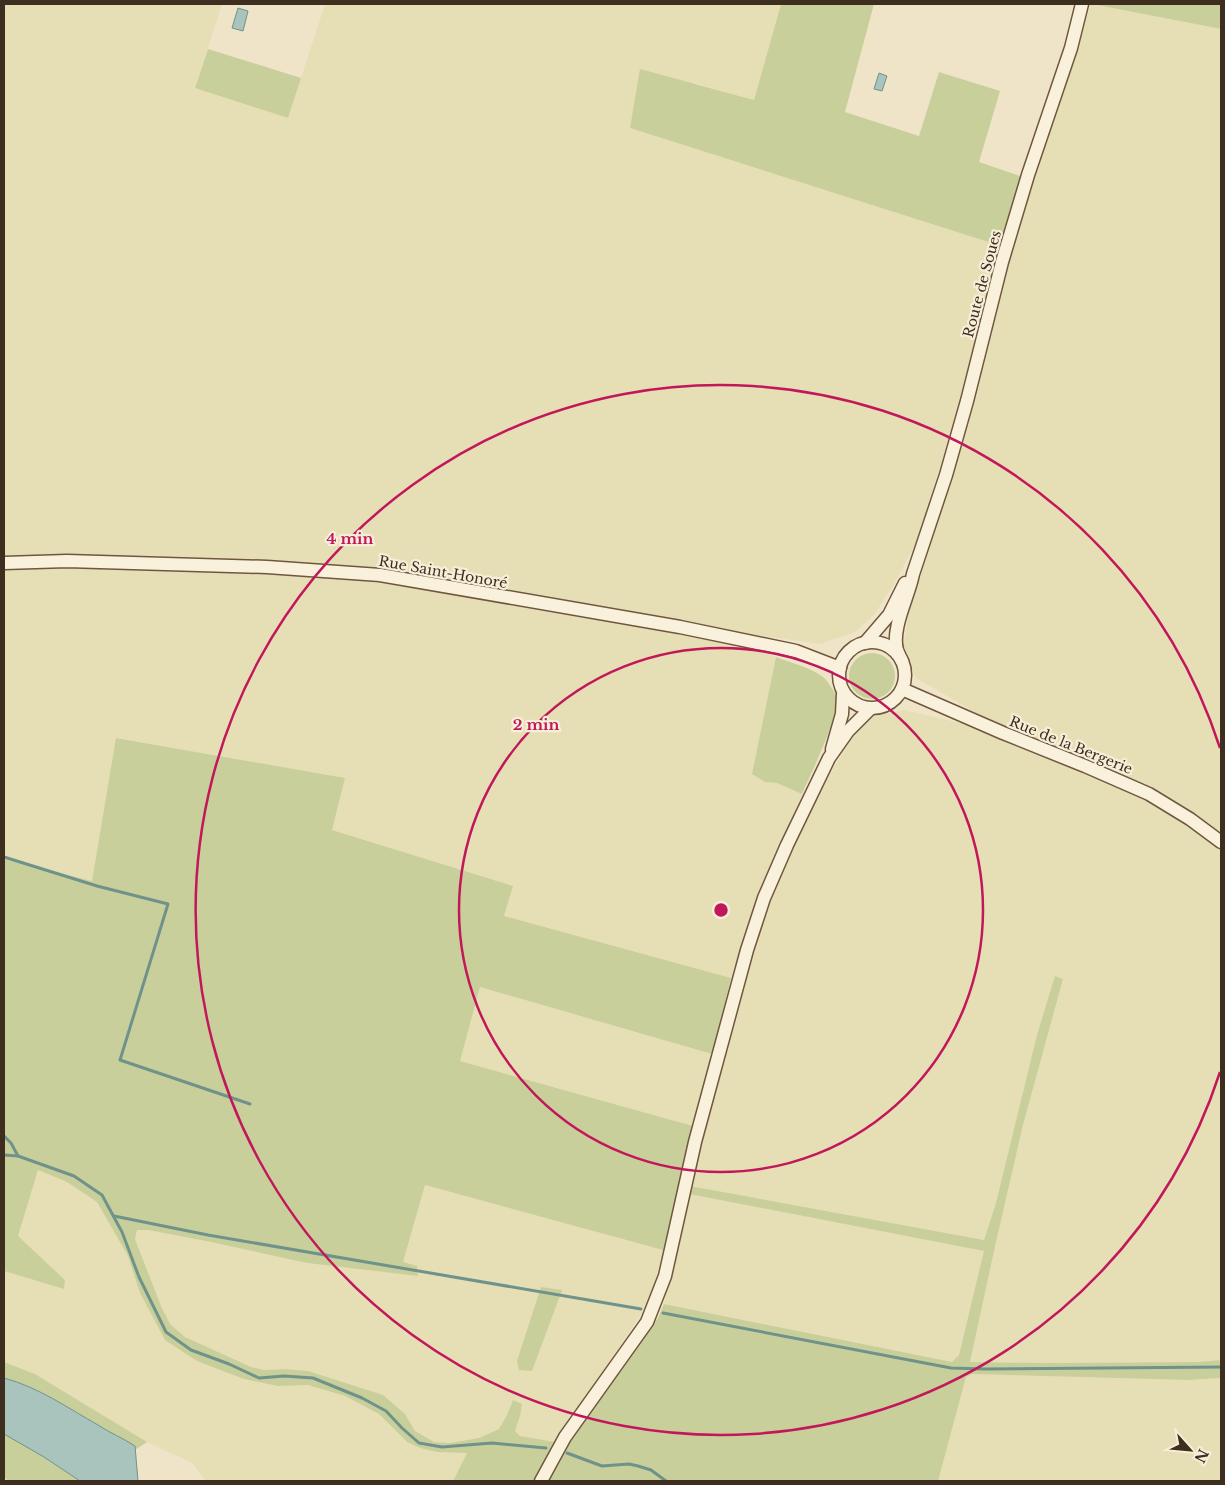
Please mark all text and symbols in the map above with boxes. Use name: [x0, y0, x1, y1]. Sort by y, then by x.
street label: Route de Soues: [959, 228, 1005, 340]
text: 4 min: [327, 529, 374, 548]
street label: Rue Saint-Honoré: [377, 552, 509, 592]
street label: Rue de la Bergerie: [1007, 712, 1135, 778]
text: 2 min: [513, 715, 559, 734]
centre of rings: [712, 901, 730, 919]
north arrow: [1165, 1425, 1215, 1475]
text: N: [1191, 1446, 1213, 1466]

